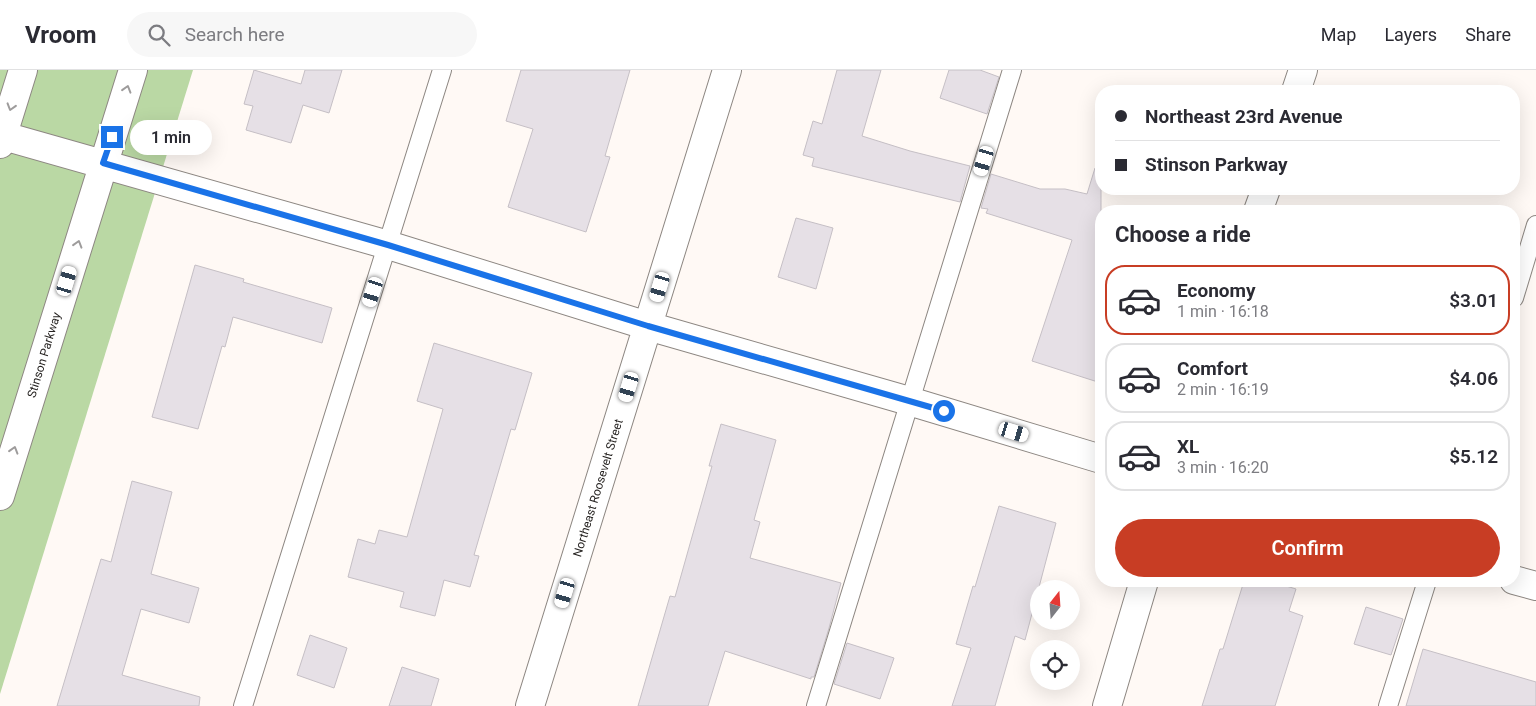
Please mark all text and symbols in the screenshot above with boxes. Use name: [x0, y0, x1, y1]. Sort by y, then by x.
search box: [127, 12, 477, 57]
text: Vroom: [25, 21, 97, 49]
icon: search: [145, 21, 173, 49]
text: Search here: [185, 23, 285, 46]
text: Map: [1321, 24, 1356, 45]
text: Layers: [1384, 24, 1437, 45]
text: Share: [1465, 24, 1511, 45]
one-way arrow: [121, 86, 131, 94]
one-way arrow: [7, 102, 17, 110]
text: Northeast 23rd Avenue: [1145, 105, 1343, 128]
callout: 1 min: [130, 120, 212, 154]
route end: [101, 126, 123, 148]
text: 1 min: [151, 128, 191, 147]
car: [972, 144, 995, 178]
text: Stinson Parkway: [1145, 153, 1288, 176]
text: Choose a ride: [1115, 222, 1251, 247]
one-way arrow: [73, 241, 83, 249]
car: [55, 264, 78, 298]
car: [648, 270, 671, 304]
car: [361, 275, 384, 309]
icon: car: [1117, 278, 1162, 323]
text: Economy: [1177, 279, 1256, 302]
text: $3.01: [1449, 289, 1498, 312]
text: 1 min · 16:18: [1177, 302, 1269, 321]
street label: Stinson Parkway: [24, 310, 64, 399]
icon: car: [1117, 356, 1162, 401]
text: Comfort: [1177, 357, 1248, 380]
text: $4.06: [1449, 367, 1498, 390]
car: [617, 370, 640, 404]
text: 2 min · 16:19: [1177, 380, 1269, 399]
route start: [933, 400, 955, 422]
street label: Northeast Roosevelt Street: [570, 417, 626, 559]
car: [997, 420, 1030, 444]
icon: car: [1117, 434, 1162, 479]
text: XL: [1177, 435, 1199, 458]
text: $5.12: [1449, 445, 1498, 468]
one-way arrow: [9, 446, 19, 454]
text: 3 min · 16:20: [1177, 458, 1269, 477]
button: Confirm: [1115, 519, 1500, 577]
car: [553, 576, 576, 610]
north arrow: [1030, 580, 1080, 630]
map controls: [1030, 580, 1080, 690]
button: locate: [1030, 640, 1080, 690]

